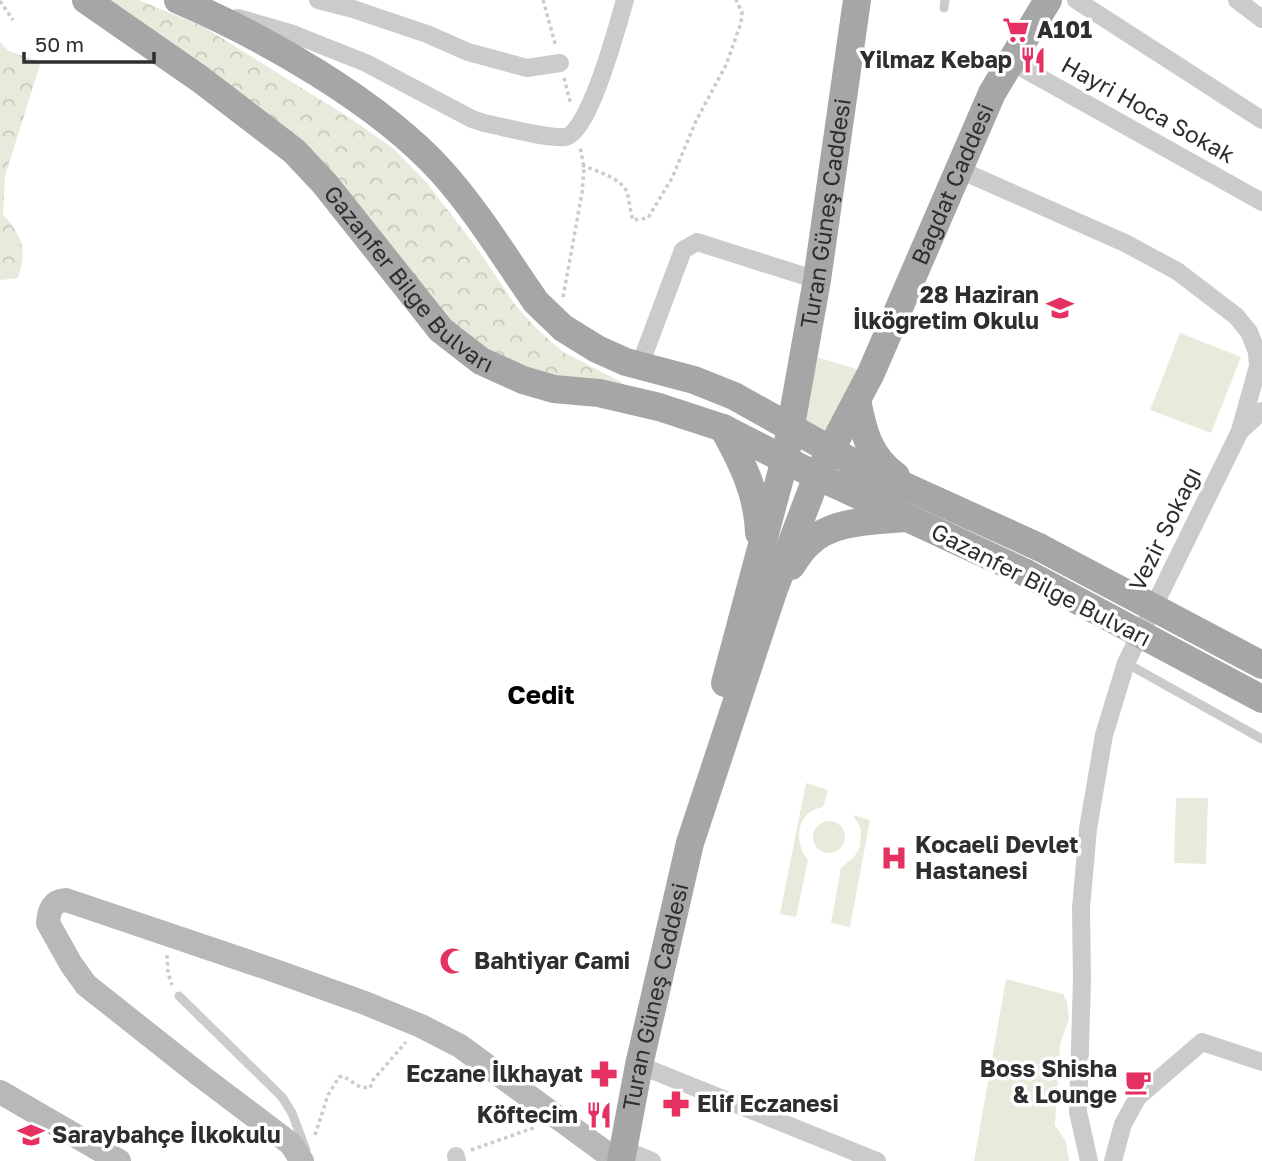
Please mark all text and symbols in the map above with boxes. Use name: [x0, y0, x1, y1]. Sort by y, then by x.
supermarket icon: A101: [1001, 15, 1031, 45]
place label: A101: [1037, 15, 1092, 43]
scale bar: [24, 21, 154, 65]
text: 50 m: [35, 31, 84, 57]
place label: Yilmaz Kebap: [860, 45, 1012, 73]
restaurant icon: Yilmaz Kebap: [1018, 45, 1048, 75]
street label: Hayri Hoca Sokak: [1057, 50, 1240, 168]
street label: Turan Güneş Caddesi: [794, 96, 856, 330]
street label: Bağdat Caddesi: [905, 99, 999, 269]
street label: Gazanfer Bilge Bulvarı: [319, 179, 498, 378]
place label: 28 Haziran İlköğretim Okulu: [853, 280, 1039, 334]
school or university icon: 28 Haziran İlköğretim Okulu: [1045, 293, 1075, 323]
street label: Vezir Sokağı: [1122, 462, 1206, 595]
street label: Gazanfer Bilge Bulvarı: [927, 517, 1156, 652]
district label: Cedit: [507, 679, 575, 710]
place label: Kocaeli Devlet Hastanesi: [915, 830, 1079, 884]
hospital icon: Kocaeli Devlet Hastanesi: [879, 843, 909, 873]
street label: Turan Güneş Caddesi: [616, 880, 693, 1112]
mosque icon: Bahtiyar Cami: [438, 946, 468, 976]
place label: Bahtiyar Cami: [474, 946, 630, 974]
place label: Boss Shisha & Lounge: [980, 1054, 1117, 1108]
place label: Eczane İlkhayat: [406, 1059, 583, 1087]
pharmacy icon: Eczane İlkhayat: [589, 1059, 619, 1089]
cafe icon: Boss Shisha & Lounge: [1123, 1067, 1153, 1097]
pharmacy icon: Elif Eczanesi: [661, 1089, 691, 1119]
place label: Elif Eczanesi: [697, 1089, 839, 1117]
place label: Köftecim: [477, 1100, 578, 1128]
restaurant icon: Köftecim: [584, 1100, 614, 1130]
school or university icon: Saraybahçe İlkokulu: [16, 1120, 46, 1150]
place label: Saraybahçe İlkokulu: [52, 1120, 281, 1148]

